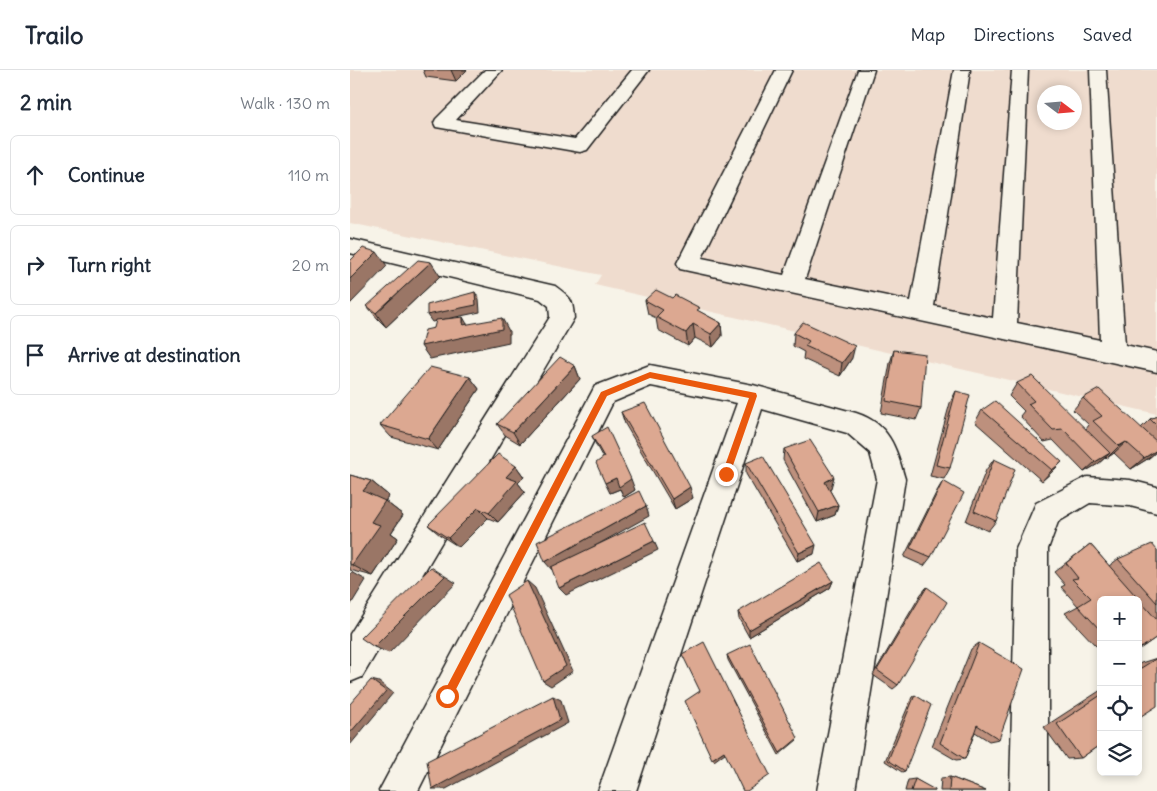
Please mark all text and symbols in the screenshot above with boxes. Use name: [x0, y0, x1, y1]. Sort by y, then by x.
text: Trailo: [25, 20, 83, 50]
text: Map: [910, 23, 945, 46]
text: Directions: [973, 23, 1055, 46]
text: Saved: [1083, 23, 1132, 46]
north arrow: [1037, 85, 1082, 130]
text: 2 min: [20, 89, 72, 116]
text: Walk · 130 m: [240, 93, 330, 113]
icon: ahead: [21, 161, 49, 189]
text: Continue: [68, 163, 145, 187]
text: 110 m: [288, 165, 329, 185]
icon: right: [21, 251, 49, 279]
text: Turn right: [68, 253, 151, 277]
text: 20 m: [292, 255, 329, 275]
icon: arrive: [21, 341, 49, 369]
text: Arrive at destination: [68, 343, 241, 367]
route end: [715, 463, 738, 486]
map controls: [1097, 596, 1142, 776]
button: +: [1097, 596, 1142, 641]
button: −: [1097, 641, 1142, 686]
route start: [436, 685, 459, 708]
button: locate: [1097, 686, 1142, 731]
button: layers: [1097, 731, 1142, 776]

